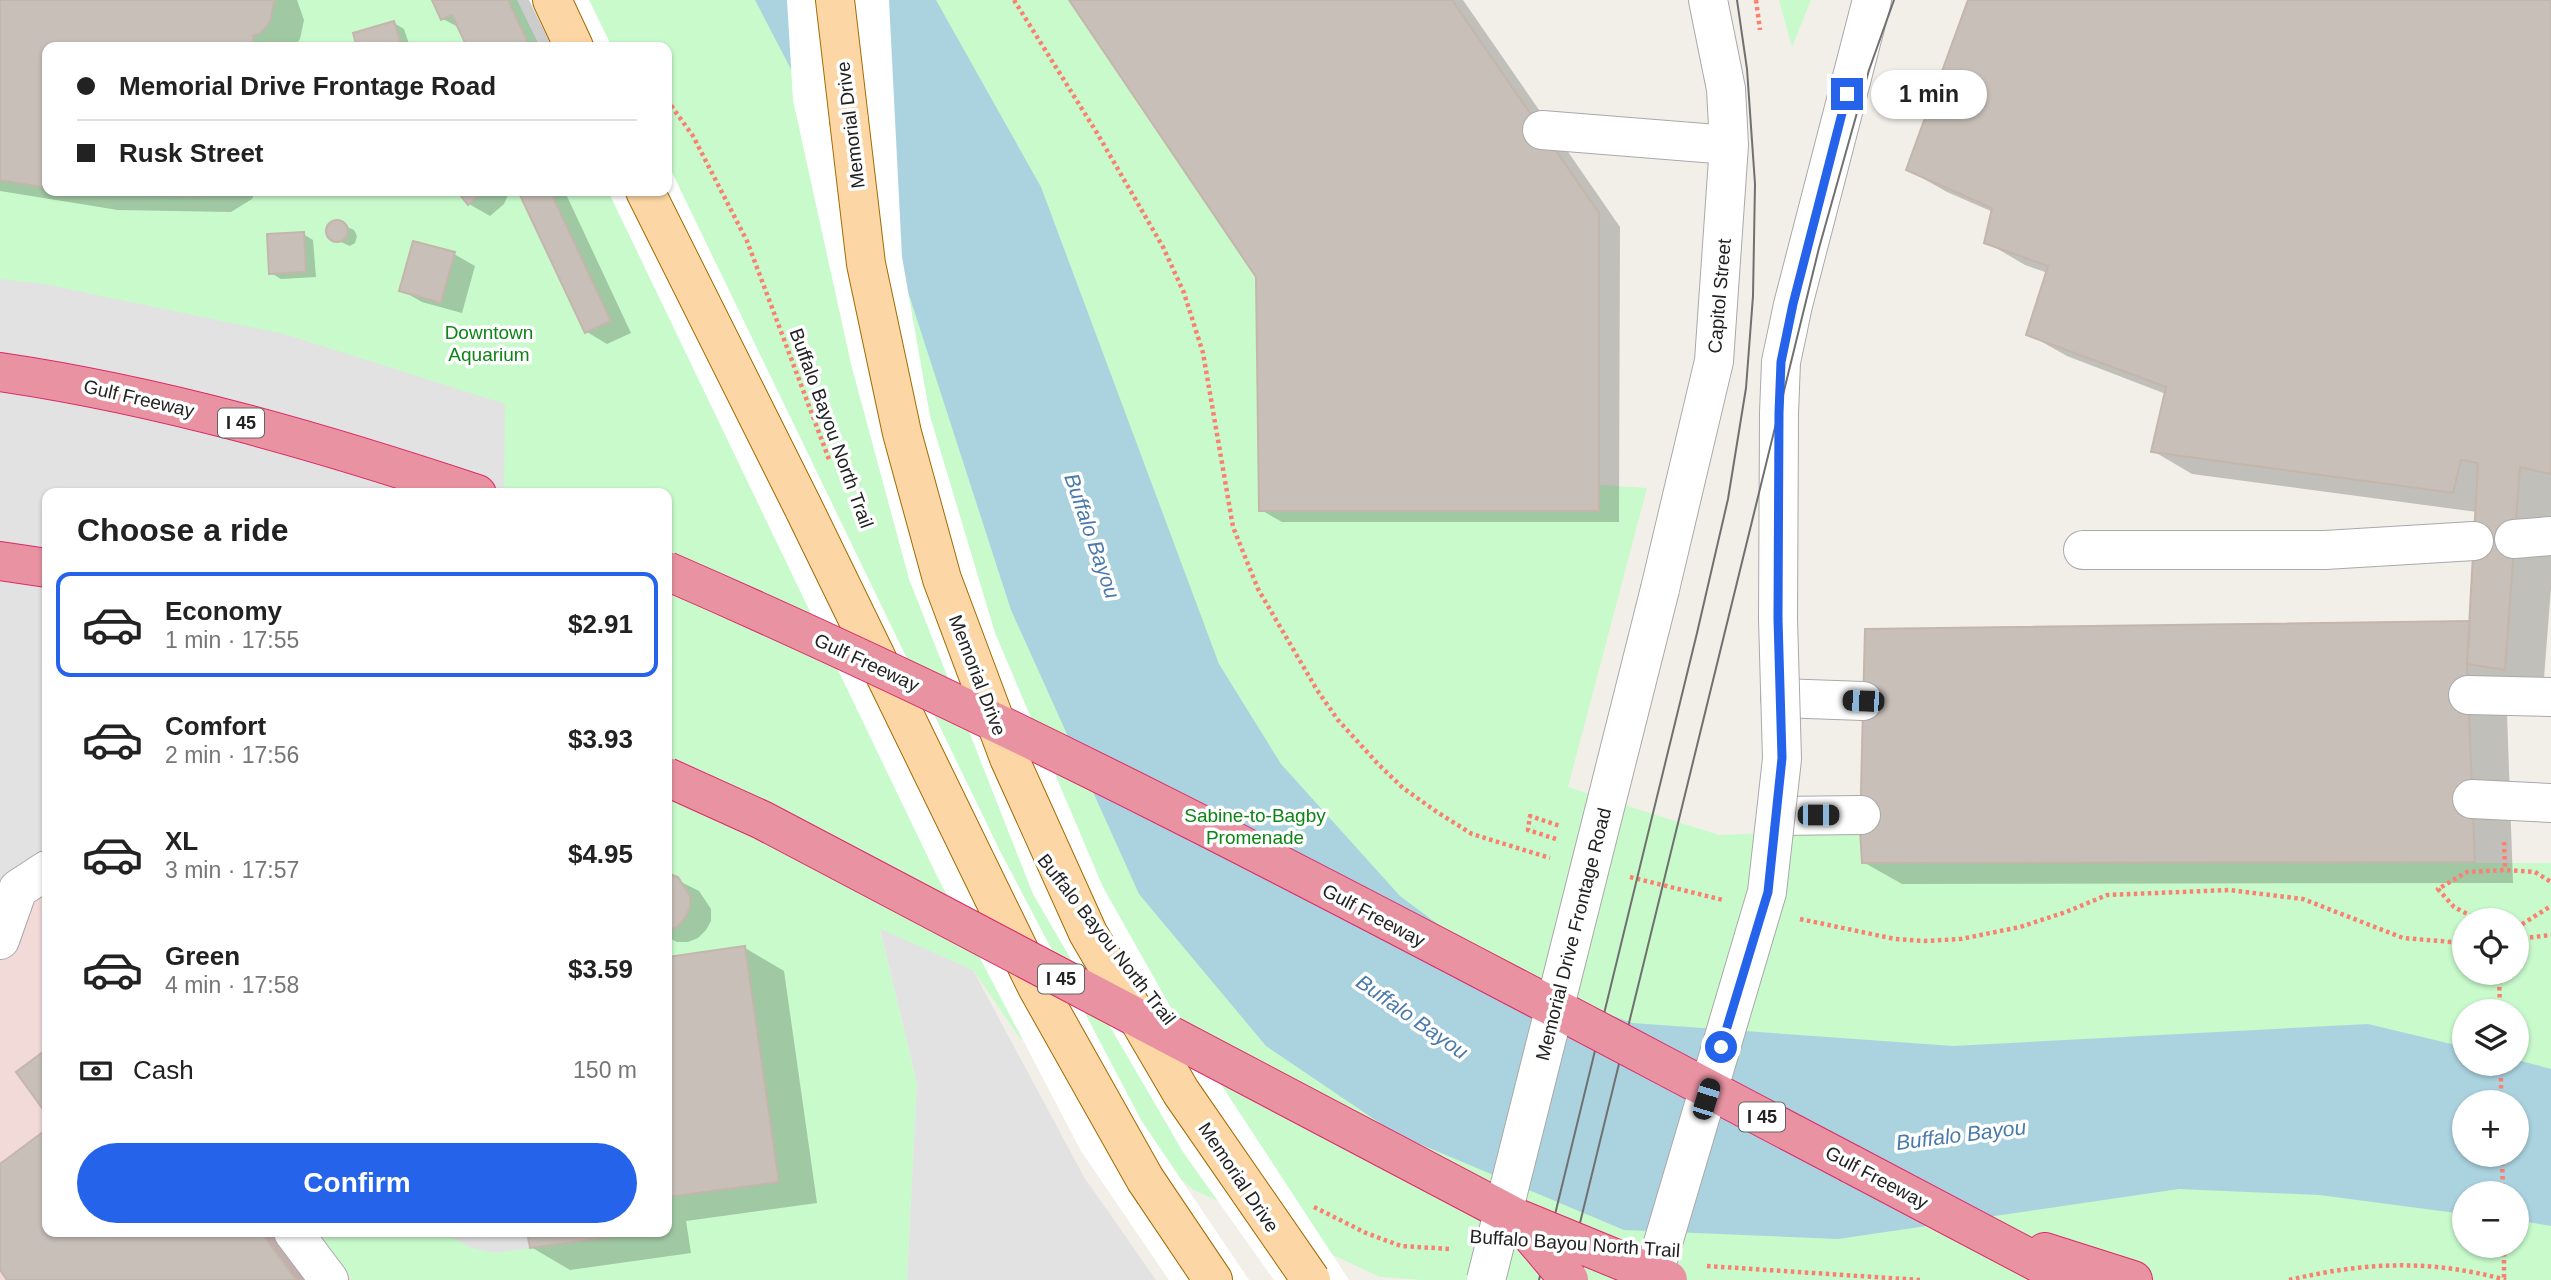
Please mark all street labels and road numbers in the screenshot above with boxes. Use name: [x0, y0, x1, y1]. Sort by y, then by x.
street label: Memorial Drive: [832, 60, 869, 190]
street label: Capitol Street: [1704, 237, 1735, 354]
street label: Buffalo Bayou North Trail: [786, 326, 877, 531]
street label: Gulf Freeway: [81, 376, 197, 422]
road number: I 45: [218, 408, 264, 438]
street label: Memorial Drive: [945, 612, 1010, 739]
street label: Gulf Freeway: [811, 629, 923, 696]
street label: Memorial Drive Frontage Road: [1532, 806, 1615, 1063]
street label: Buffalo Bayou North Trail: [1033, 850, 1180, 1029]
street label: Gulf Freeway: [1319, 880, 1429, 951]
road number: I 45: [1038, 964, 1084, 994]
road number: I 45: [1739, 1102, 1785, 1132]
street label: Memorial Drive: [1194, 1118, 1283, 1236]
street label: Gulf Freeway: [1822, 1142, 1932, 1213]
street label: Buffalo Bayou North Trail: [1469, 1226, 1681, 1261]

